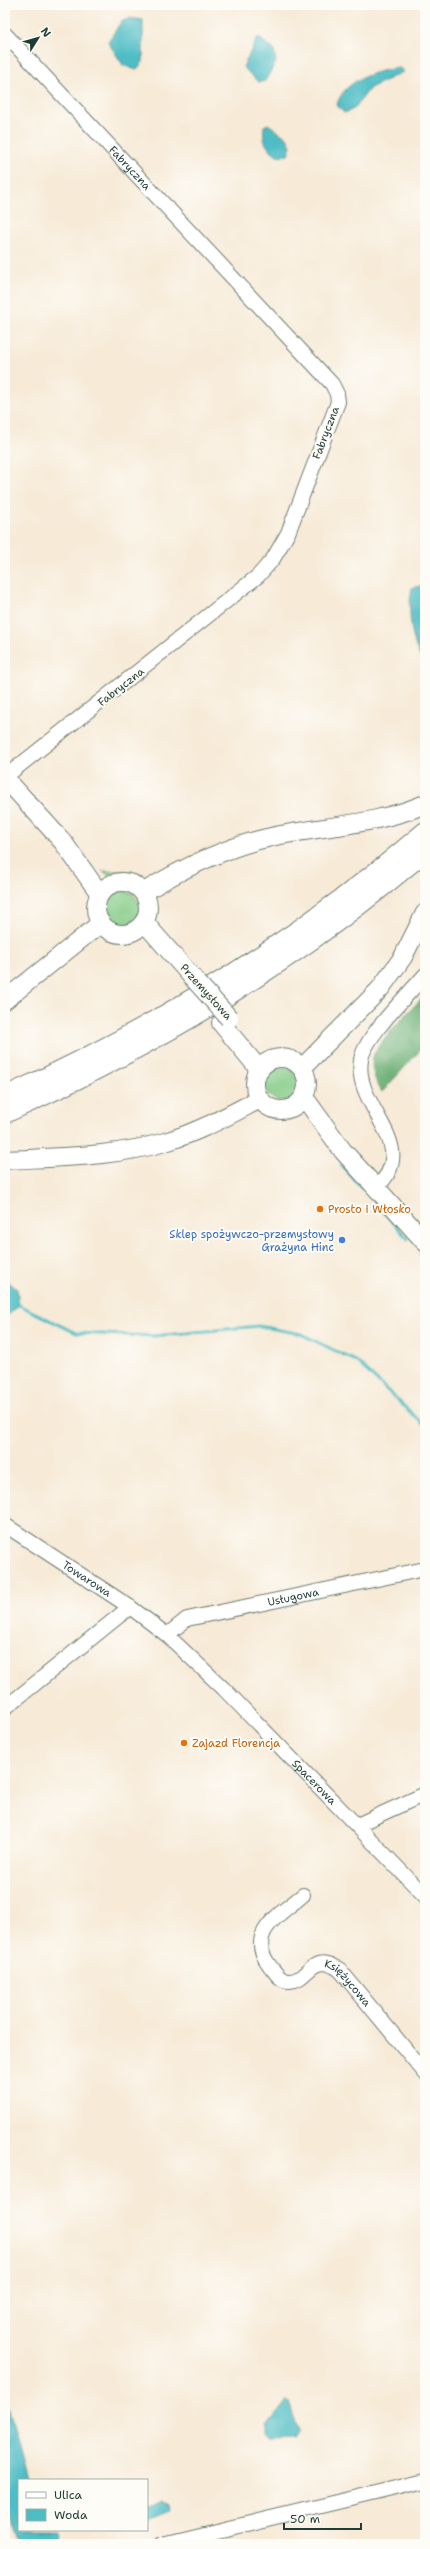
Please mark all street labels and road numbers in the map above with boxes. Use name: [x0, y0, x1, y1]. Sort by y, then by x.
street label: Fabryczna: [106, 142, 154, 193]
street label: Fabryczna: [309, 404, 343, 461]
street label: Fabryczna: [95, 664, 147, 710]
street label: Przemysłowa: [177, 961, 235, 1023]
street label: Towarowa: [60, 1557, 114, 1600]
street label: Usługowa: [266, 1584, 320, 1609]
street label: Spacerowa: [289, 1756, 340, 1808]
street label: Księżycowa: [323, 1956, 374, 2010]

